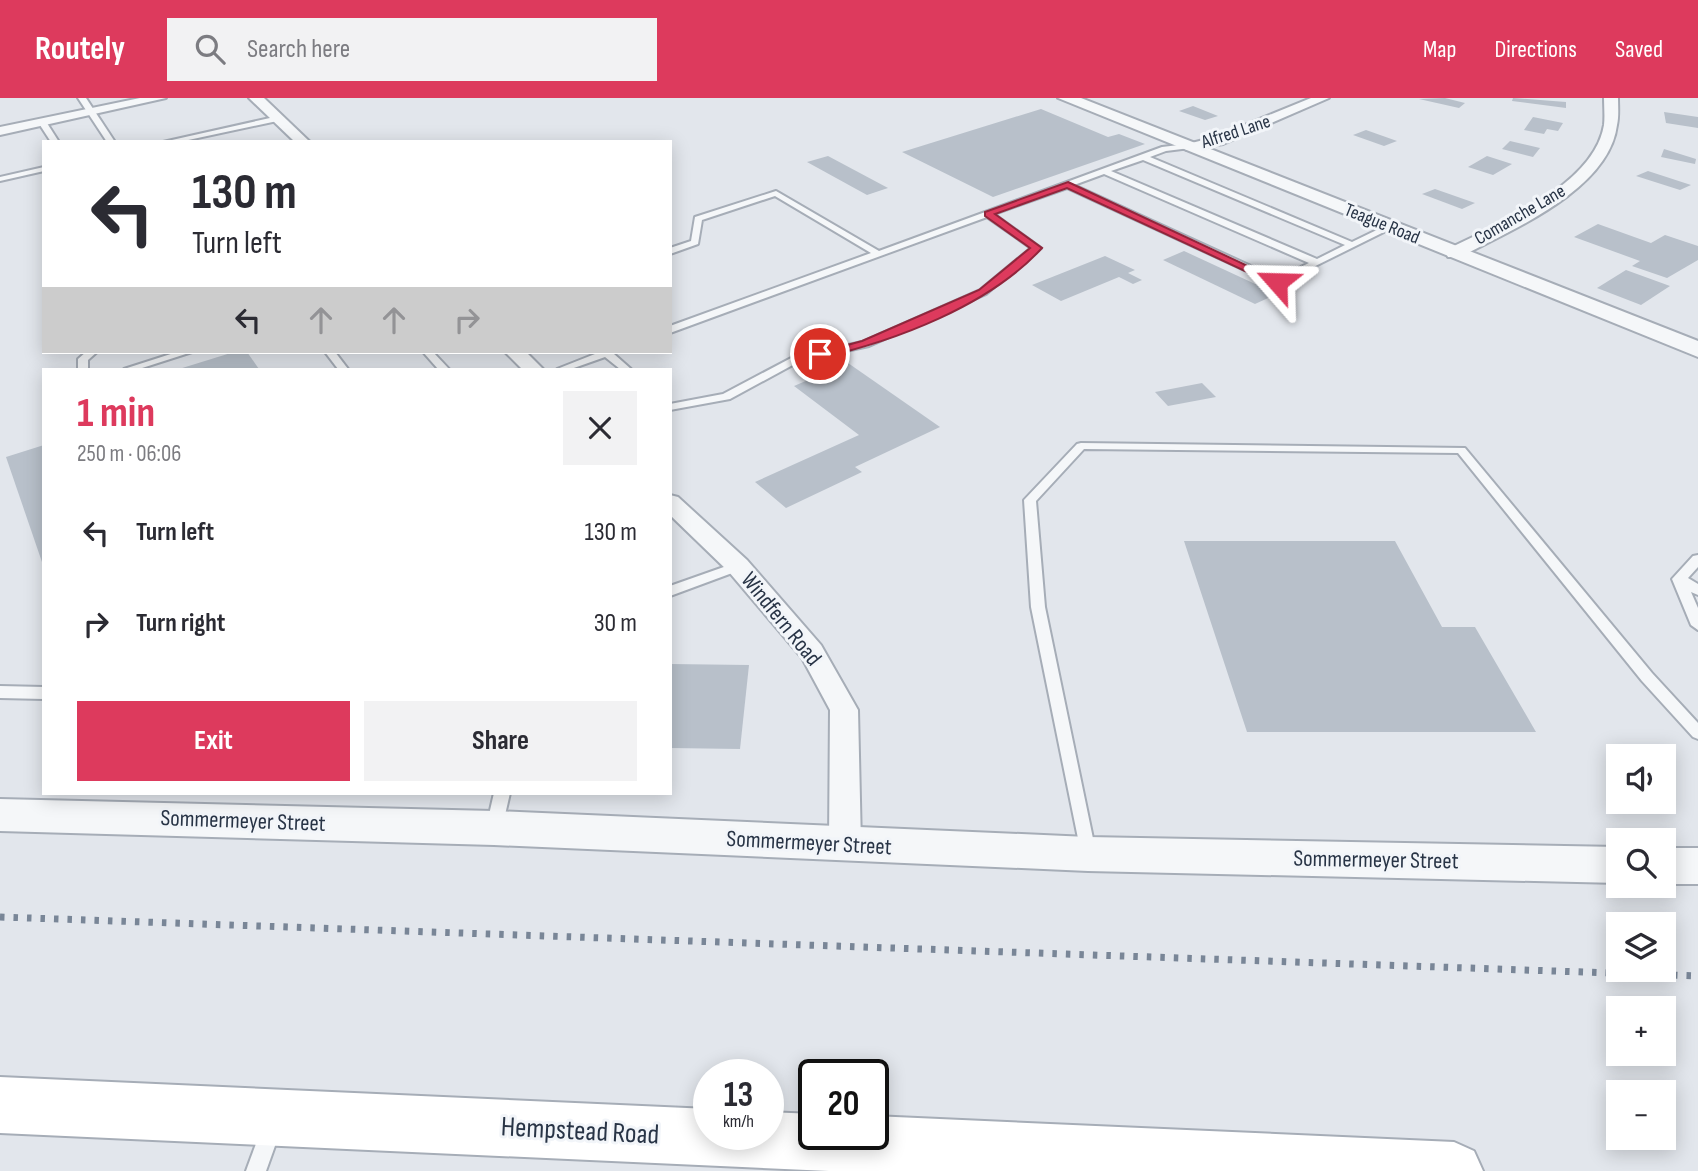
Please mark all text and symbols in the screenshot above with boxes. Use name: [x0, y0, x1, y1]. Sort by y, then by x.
search box: [167, 18, 657, 81]
text: Routely: [35, 29, 125, 69]
icon: search: [191, 30, 229, 68]
text: Search here: [247, 34, 350, 65]
text: Map: [1423, 35, 1456, 64]
text: Directions: [1494, 35, 1577, 64]
text: Saved: [1615, 35, 1663, 64]
street label: Alfred Lane: [1198, 110, 1273, 154]
text: 130 m: [192, 164, 297, 223]
icon: left: [77, 168, 168, 259]
street label: Comanche Lane: [1470, 180, 1570, 250]
street label: Teague Road: [1341, 198, 1423, 250]
text: Turn left: [192, 224, 282, 263]
position arrow: [1240, 245, 1314, 319]
icon: left: [229, 301, 267, 339]
icon: ahead: [302, 301, 340, 339]
icon: ahead: [375, 301, 413, 339]
icon: right: [448, 301, 486, 339]
pin: [790, 324, 850, 384]
icon: arrive: [801, 335, 839, 373]
text: 1 min: [77, 388, 155, 439]
button: close: [563, 391, 637, 465]
text: 250 m · 06:06: [77, 440, 181, 468]
icon: left: [77, 514, 115, 552]
text: Turn left: [136, 517, 214, 548]
text: 130 m: [585, 517, 637, 548]
street label: Windfern Road: [735, 566, 827, 672]
icon: right: [77, 605, 115, 643]
text: Turn right: [136, 608, 225, 639]
text: 30 m: [594, 608, 637, 639]
button: Exit: [77, 701, 350, 781]
button: Share: [364, 701, 637, 781]
map controls: [1606, 744, 1676, 1150]
button: sound: [1606, 744, 1676, 814]
street label: Sommermeyer Street: [160, 804, 326, 838]
street label: Sommermeyer Street: [726, 825, 892, 861]
button: search: [1606, 828, 1676, 898]
street label: Sommermeyer Street: [1293, 845, 1459, 875]
button: layers: [1606, 912, 1676, 982]
button: +: [1606, 996, 1676, 1066]
speed limit sign: 20: [798, 1059, 889, 1150]
text: 13: [724, 1074, 753, 1117]
button: −: [1606, 1080, 1676, 1150]
street label: Hempstead Road: [500, 1110, 660, 1152]
text: km/h: [723, 1111, 754, 1132]

